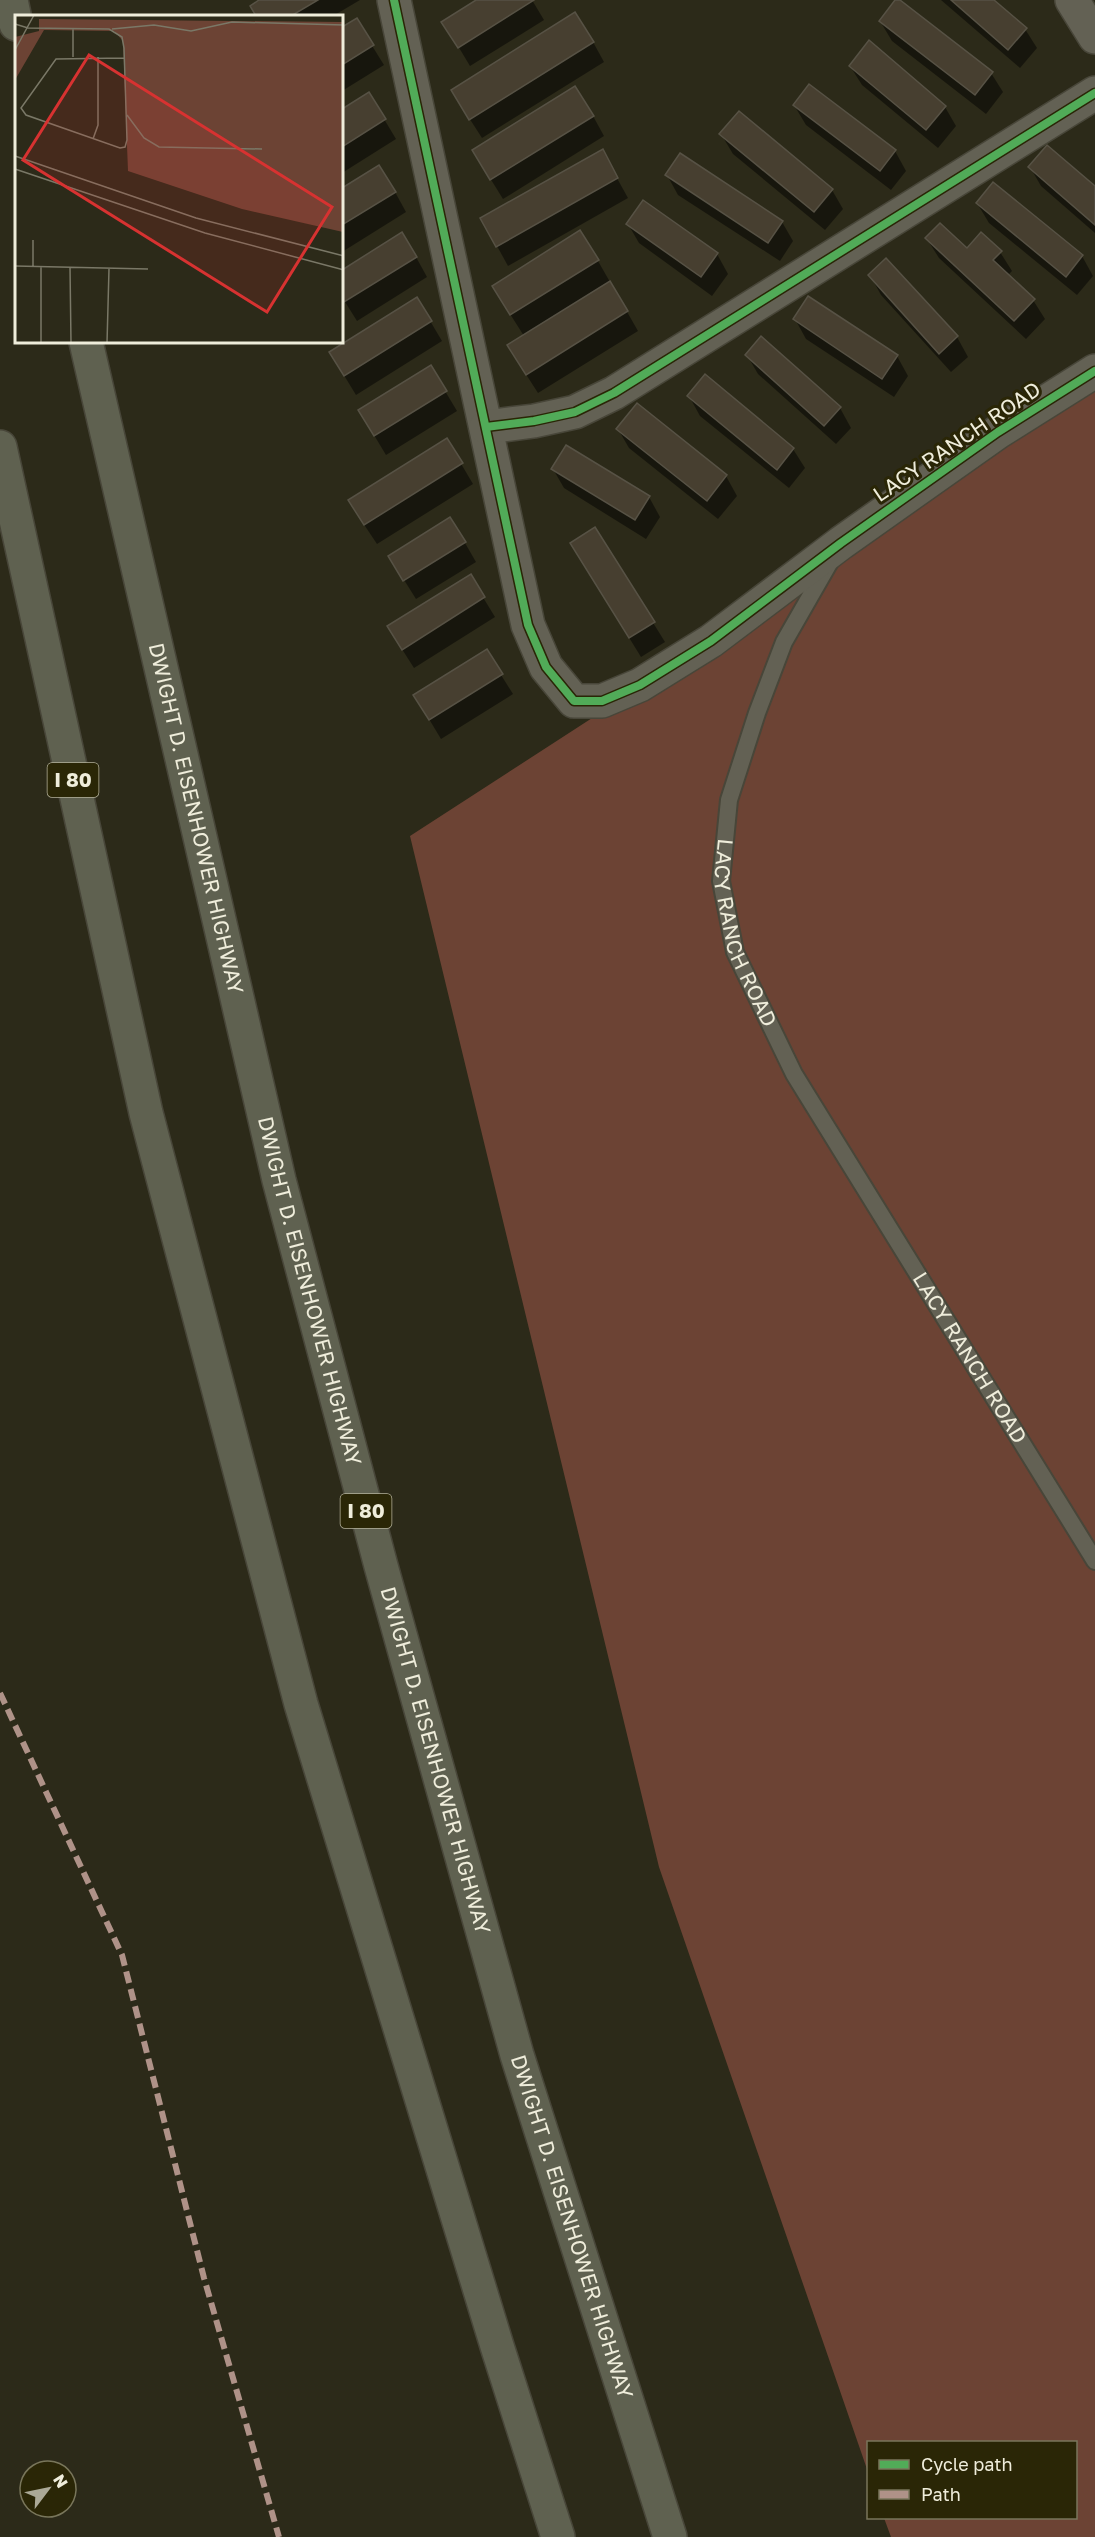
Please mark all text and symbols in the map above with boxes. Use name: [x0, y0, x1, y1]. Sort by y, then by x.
inset map: [15, 15, 344, 344]
street label: LACY RANCH ROAD: [868, 375, 1045, 507]
street label: DWIGHT D. EISENHOWER HIGHWAY: [144, 640, 250, 997]
road number: I 80: [48, 763, 98, 797]
street label: LACY RANCH ROAD: [709, 837, 783, 1031]
street label: DWIGHT D. EISENHOWER HIGHWAY: [253, 1114, 368, 1469]
street label: LACY RANCH ROAD: [908, 1267, 1033, 1448]
road number: I 80: [340, 1494, 392, 1528]
street label: DWIGHT D. EISENHOWER HIGHWAY: [375, 1584, 497, 1937]
street label: DWIGHT D. EISENHOWER HIGHWAY: [506, 2051, 639, 2402]
legend: [867, 2441, 1077, 2519]
text: Cycle path: [921, 2453, 1013, 2475]
north arrow: [18, 2459, 78, 2519]
text: N: [49, 2471, 72, 2492]
text: Path: [921, 2483, 961, 2505]

